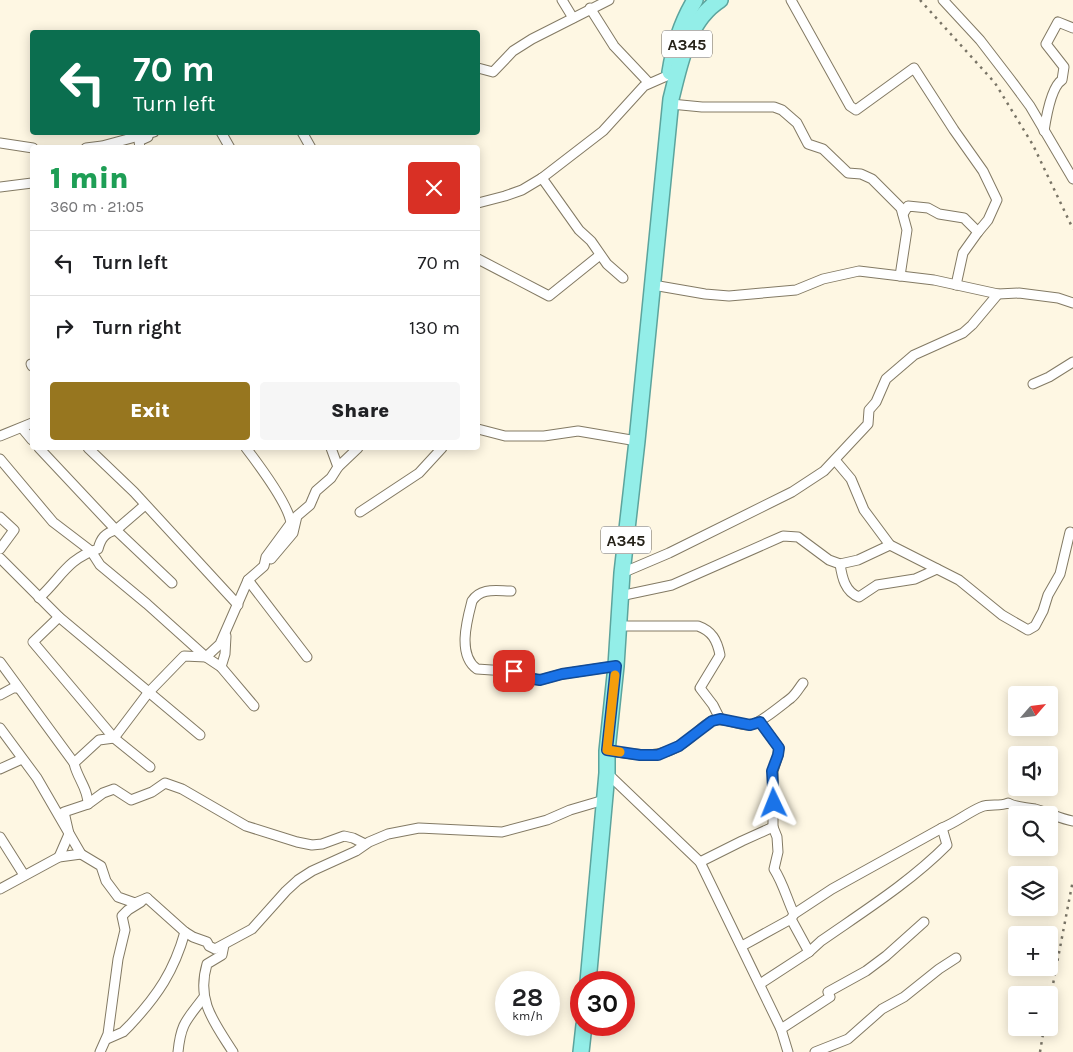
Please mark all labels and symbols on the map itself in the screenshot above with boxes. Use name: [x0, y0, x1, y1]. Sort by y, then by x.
road number: A345: [662, 31, 712, 58]
road number: A345: [601, 526, 651, 554]
pin: [493, 650, 535, 692]
north arrow: [1008, 686, 1058, 736]
position arrow: [747, 776, 799, 828]
speed limit sign: 30: [570, 971, 635, 1036]

